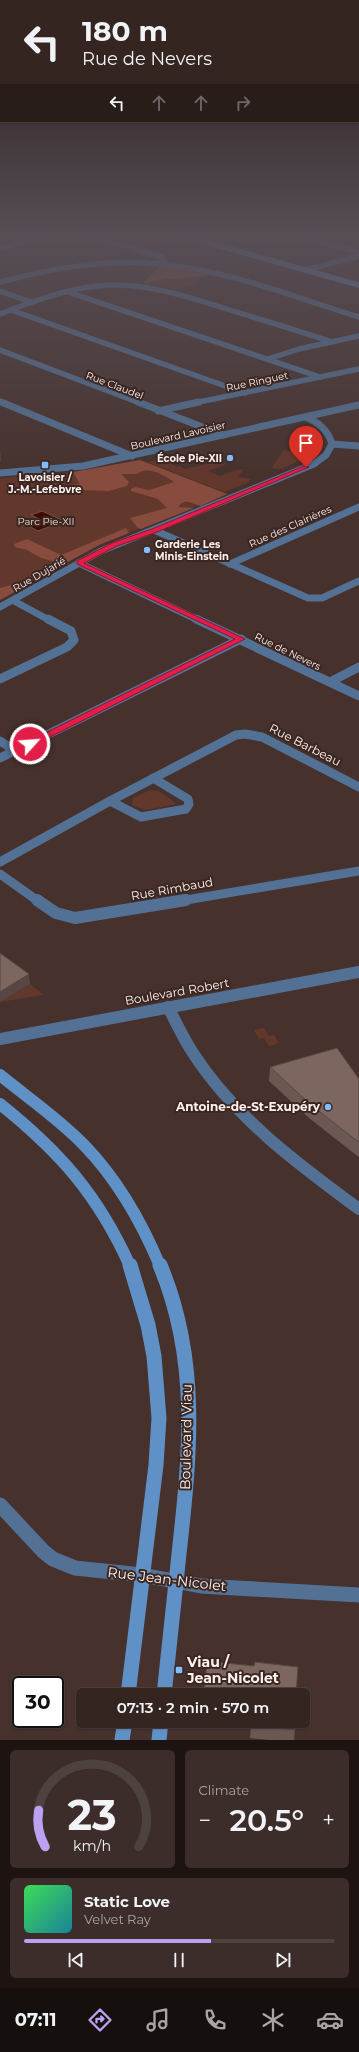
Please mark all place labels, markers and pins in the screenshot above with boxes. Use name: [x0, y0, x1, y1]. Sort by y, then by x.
pin: [289, 426, 323, 467]
place label: École Pie-XII: [157, 452, 222, 465]
marker: École Pie-XII: [225, 453, 235, 463]
marker: Lavoisier / J.-M.-Lefebvre: [40, 460, 50, 470]
place label: Lavoisier / J.-M.-Lefebvre: [7, 471, 82, 496]
place label: Garderie Les Minis-Einstein: [155, 538, 229, 563]
marker: Garderie Les Minis-Einstein: [142, 545, 152, 555]
place label: Antoine-de-St-Exupéry: [175, 1099, 321, 1114]
marker: Antoine-de-St-Exupéry: [323, 1102, 333, 1112]
place label: Viau / Jean-Nicolet: [186, 1653, 279, 1687]
marker: Viau / Jean-Nicolet: [174, 1665, 184, 1675]

